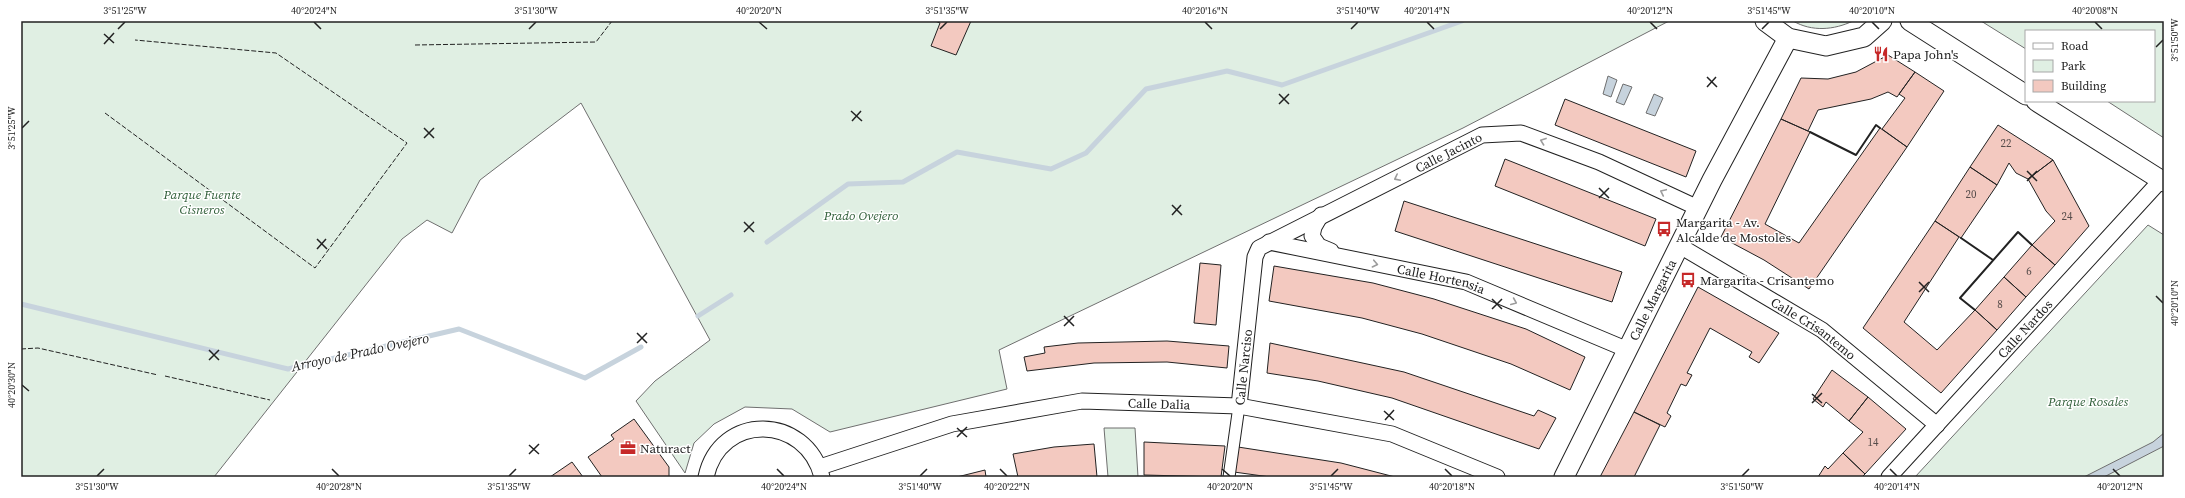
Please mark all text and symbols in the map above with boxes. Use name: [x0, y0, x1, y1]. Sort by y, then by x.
text: 3°51'25"W: [103, 4, 147, 17]
text: 40°20'24"N: [291, 4, 337, 17]
text: 3°51'30"W: [514, 4, 558, 17]
text: 40°20'20"N: [736, 4, 782, 17]
text: 3°51'35"W: [925, 4, 969, 17]
text: 40°20'16"N: [1182, 4, 1228, 17]
text: 3°51'40"W: [1336, 4, 1380, 17]
text: 40°20'14"N: [1404, 4, 1450, 17]
text: 40°20'12"N: [1627, 4, 1673, 17]
text: 3°51'45"W: [1747, 4, 1791, 17]
text: 40°20'10"N: [1849, 4, 1895, 17]
text: 40°20'08"N: [2072, 4, 2118, 17]
text: 3°51'50"W: [2168, 18, 2181, 62]
legend: [2025, 30, 2155, 102]
text: Road: [2061, 38, 2088, 54]
restaurant icon: Papa John's: [1872, 45, 1890, 63]
place label: Papa John's: [1893, 46, 1959, 63]
text: Park: [2061, 58, 2086, 74]
text: Building: [2061, 78, 2106, 94]
text: 3°51'25"W: [5, 106, 18, 150]
street label: Calle Jacinto: [1412, 128, 1485, 177]
house number: 22: [2001, 136, 2012, 151]
one-way arrow: [1540, 138, 1547, 146]
one-way arrow: [1394, 173, 1401, 181]
park label: Parque Fuente Cisneros: [163, 186, 241, 218]
house number: 20: [1966, 187, 1977, 202]
one-way arrow: [1660, 188, 1667, 196]
park label: Prado Ovejero: [823, 207, 898, 224]
house number: 24: [2062, 209, 2073, 224]
place label: Margarita - Av. Alcalde de Mostoles: [1676, 214, 1791, 246]
bus stop icon: Margarita - Av. Alcalde de Mostoles: [1655, 220, 1673, 238]
street label: Calle Margarita: [1625, 256, 1680, 344]
one-way arrow: [1372, 259, 1379, 268]
street label: Calle Hortensia: [1396, 260, 1488, 298]
house number: 6: [2026, 264, 2032, 279]
bus stop icon: Margarita - Crisantemo: [1679, 271, 1697, 289]
place label: Margarita - Crisantemo: [1700, 272, 1834, 289]
text: 40°20'10"N: [2168, 280, 2181, 326]
street label: Calle Crisantemo: [1768, 294, 1859, 364]
street label: Calle Nardos: [1994, 296, 2057, 362]
house number: 8: [1997, 297, 2003, 312]
one-way arrow: [1510, 298, 1517, 306]
water label: Arroyo de Prado Ovejero: [288, 328, 431, 377]
street label: Calle Narciso: [1231, 328, 1256, 406]
text: 40°20'30"N: [5, 362, 18, 408]
park label: Parque Rosales: [2047, 393, 2128, 410]
street label: Calle Dalia: [1128, 394, 1191, 413]
house number: 14: [1868, 435, 1879, 450]
office icon: Naturact: [619, 439, 637, 457]
place label: Naturact: [640, 440, 691, 457]
text: 3°51'30"W: [75, 480, 119, 493]
text: 40°20'28"N: [316, 480, 362, 493]
text: 3°51'35"W: [487, 480, 531, 493]
text: 40°20'24"N: [761, 480, 807, 493]
text: 3°51'40"W: [898, 480, 942, 493]
text: 40°20'22"N: [984, 480, 1030, 493]
text: 40°20'20"N: [1207, 480, 1253, 493]
text: 3°51'45"W: [1309, 480, 1353, 493]
text: 40°20'18"N: [1429, 480, 1475, 493]
text: 3°51'50"W: [1720, 480, 1764, 493]
text: 40°20'14"N: [1874, 480, 1920, 493]
text: 40°20'12"N: [2097, 480, 2143, 493]

